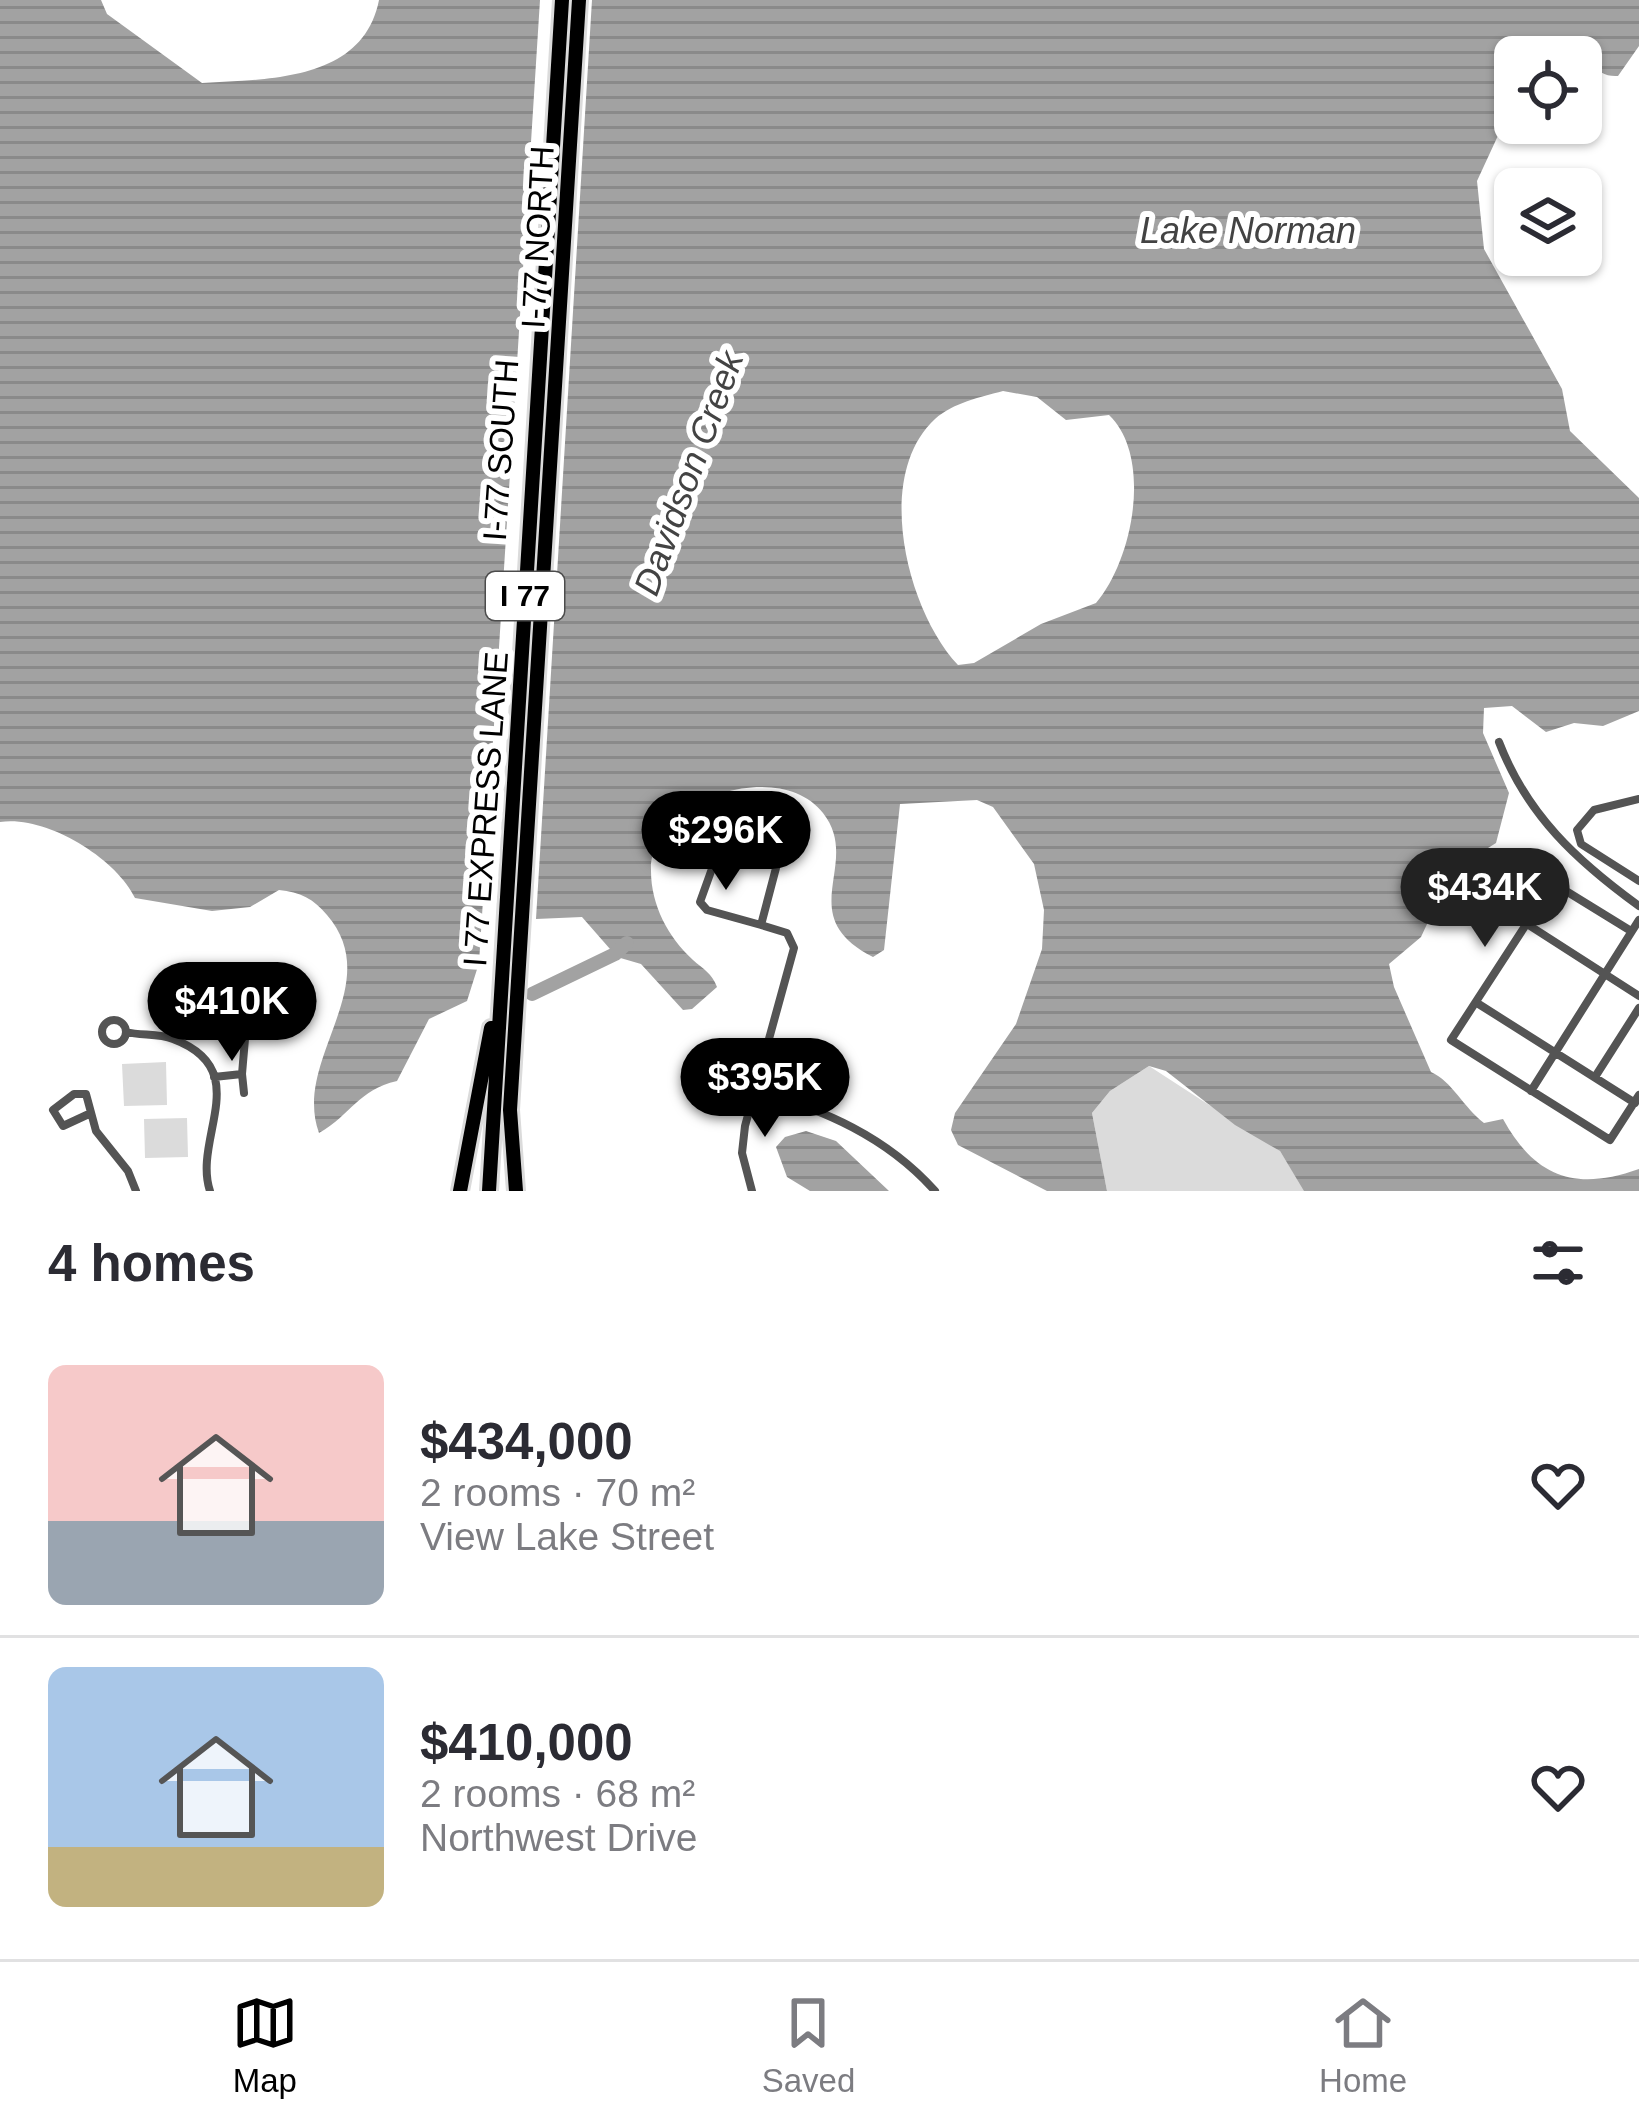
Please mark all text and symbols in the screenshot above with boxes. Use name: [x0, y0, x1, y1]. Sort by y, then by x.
map controls: [1494, 36, 1602, 276]
button: locate: [1494, 36, 1602, 144]
street label: I-77 NORTH: [514, 145, 561, 329]
button: layers: [1494, 168, 1602, 276]
water label: Lake Norman: [1140, 210, 1356, 251]
water label: Davidson Creek: [625, 344, 752, 601]
street label: I-77 SOUTH: [476, 358, 525, 542]
road number: I 77: [486, 572, 564, 620]
street label: I 77 EXPRESS LANE: [456, 650, 515, 968]
pin: $296K: [642, 791, 810, 893]
text: $296K: [669, 808, 783, 851]
pin: $434K: [1401, 848, 1569, 950]
text: $434K: [1428, 865, 1542, 908]
pin: $410K: [148, 962, 316, 1064]
text: $410K: [175, 979, 289, 1022]
pin: $395K: [681, 1038, 849, 1140]
text: $395K: [708, 1055, 822, 1098]
icon: filters: [1525, 1230, 1591, 1296]
text: 4 homes: [48, 1235, 255, 1292]
icon: home: [144, 1413, 288, 1557]
text: $434,000: [420, 1413, 633, 1470]
icon: heart: [1525, 1452, 1591, 1518]
text: 2 rooms · 70 m²: [420, 1471, 695, 1514]
text: View Lake Street: [420, 1515, 714, 1558]
text: $410,000: [420, 1714, 633, 1771]
icon: home: [144, 1715, 288, 1859]
icon: heart: [1525, 1754, 1591, 1820]
text: 2 rooms · 68 m²: [420, 1772, 695, 1815]
text: Northwest Drive: [420, 1816, 697, 1859]
tab: Map: [232, 1990, 298, 2100]
tab: Saved: [762, 1990, 855, 2100]
tab: Home: [1319, 1990, 1407, 2100]

